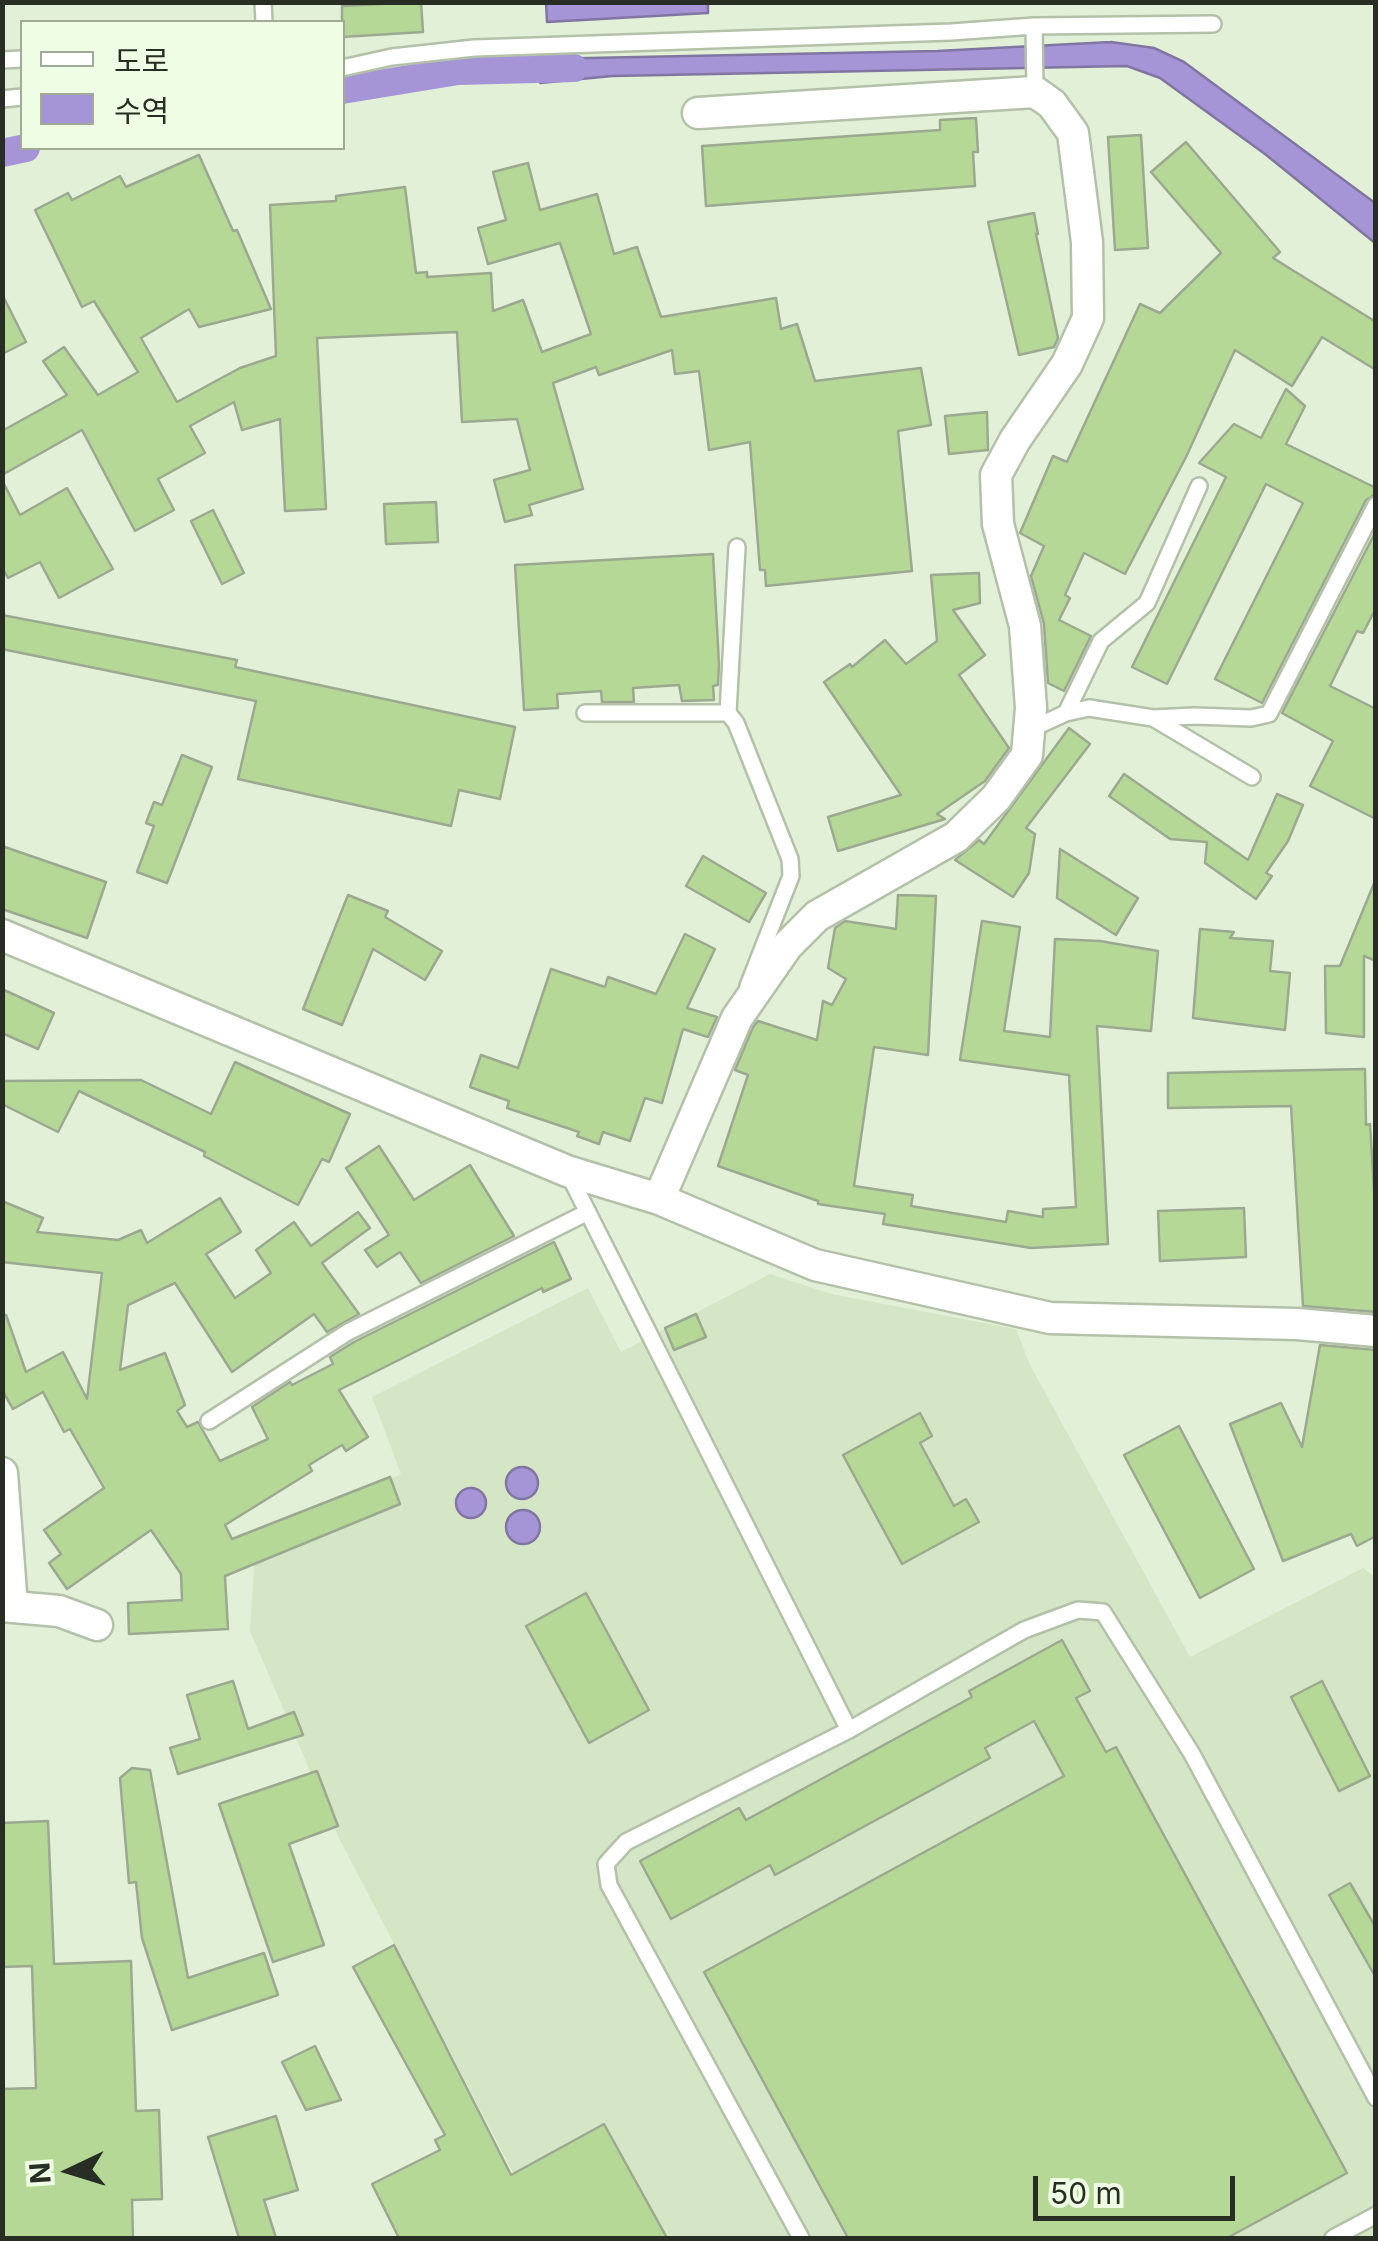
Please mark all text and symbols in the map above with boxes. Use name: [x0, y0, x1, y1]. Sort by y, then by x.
legend: [20, 20, 345, 150]
text: 도로: [114, 43, 169, 79]
text: 수역: [114, 93, 169, 129]
north arrow: [20, 2121, 120, 2221]
scale bar: [1038, 2156, 1240, 2218]
text: N: [22, 2161, 58, 2185]
text: 50 m: [1050, 2175, 1122, 2211]

